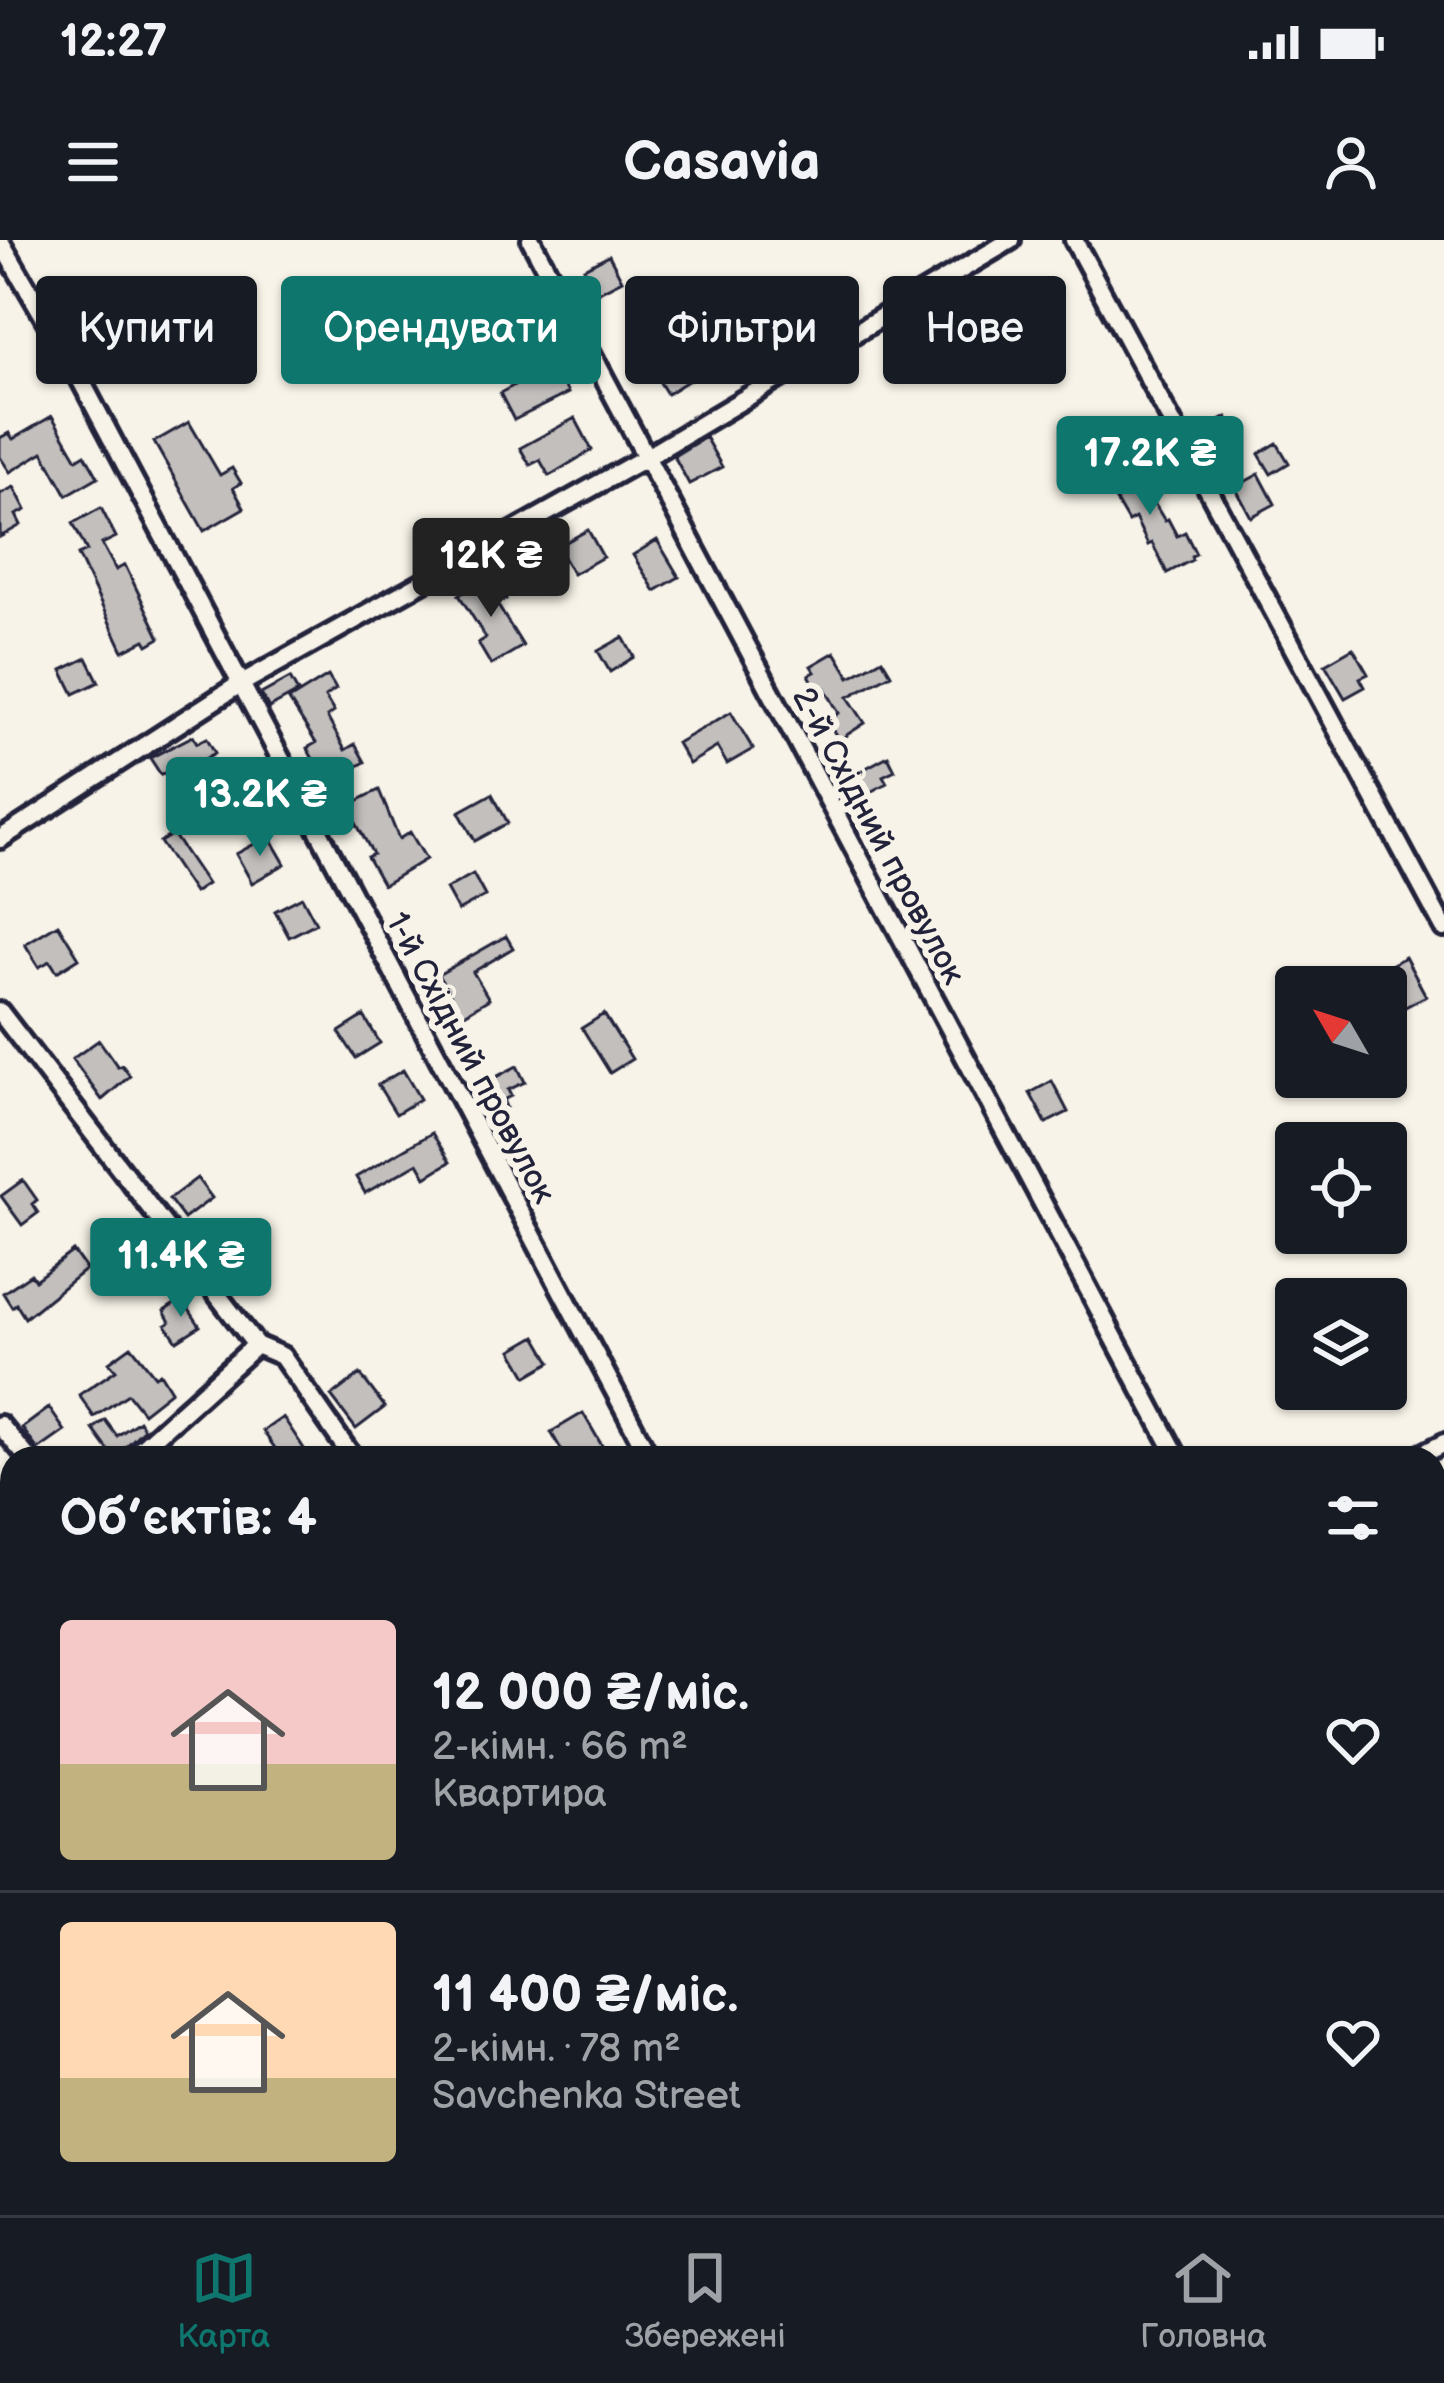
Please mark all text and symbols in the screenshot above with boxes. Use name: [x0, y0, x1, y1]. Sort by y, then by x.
text: 12:27: [60, 15, 167, 70]
icon: menu: [60, 129, 126, 195]
icon: person: [1318, 129, 1384, 195]
text: Casavia: [624, 130, 820, 195]
chip: Купити: [36, 276, 257, 384]
chip: Орендувати: [281, 276, 601, 384]
chip: Фільтри: [625, 276, 859, 384]
chip: Нове: [883, 276, 1066, 384]
pin: 17.2K ₴: [1039, 416, 1261, 518]
text: 17.2K ₴: [1084, 431, 1216, 478]
pin: 12K ₴: [407, 518, 575, 620]
text: 12K ₴: [440, 533, 542, 580]
street label: 2-й Східний провулок: [783, 681, 974, 992]
pin: 13.2K ₴: [149, 757, 371, 859]
text: 13.2K ₴: [193, 772, 327, 819]
street label: 1-й Східний провулок: [377, 906, 564, 1211]
north arrow: [1275, 966, 1407, 1098]
map controls: [1275, 966, 1407, 1410]
button: locate: [1275, 1122, 1407, 1254]
pin: 11.4K ₴: [70, 1218, 292, 1320]
text: 11.4K ₴: [117, 1233, 245, 1280]
button: layers: [1275, 1278, 1407, 1410]
icon: filters: [1320, 1485, 1386, 1551]
text: Об’єктів: 4: [60, 1488, 317, 1549]
text: 12 000 ₴/міс.: [432, 1663, 749, 1724]
icon: home: [156, 1668, 300, 1812]
icon: heart: [1320, 1707, 1386, 1773]
text: 2-кімн. · 66 m²: [432, 1724, 688, 1771]
text: Квартира: [432, 1771, 607, 1818]
text: 11 400 ₴/міс.: [432, 1965, 739, 2026]
icon: home: [156, 1970, 300, 2114]
icon: heart: [1320, 2009, 1386, 2075]
text: 2-кімн. · 78 m²: [432, 2026, 681, 2073]
text: Savchenka Street: [432, 2073, 741, 2120]
tab: Карта: [177, 2245, 270, 2357]
tab: Збережені: [625, 2245, 786, 2357]
tab: Головна: [1140, 2245, 1267, 2357]

